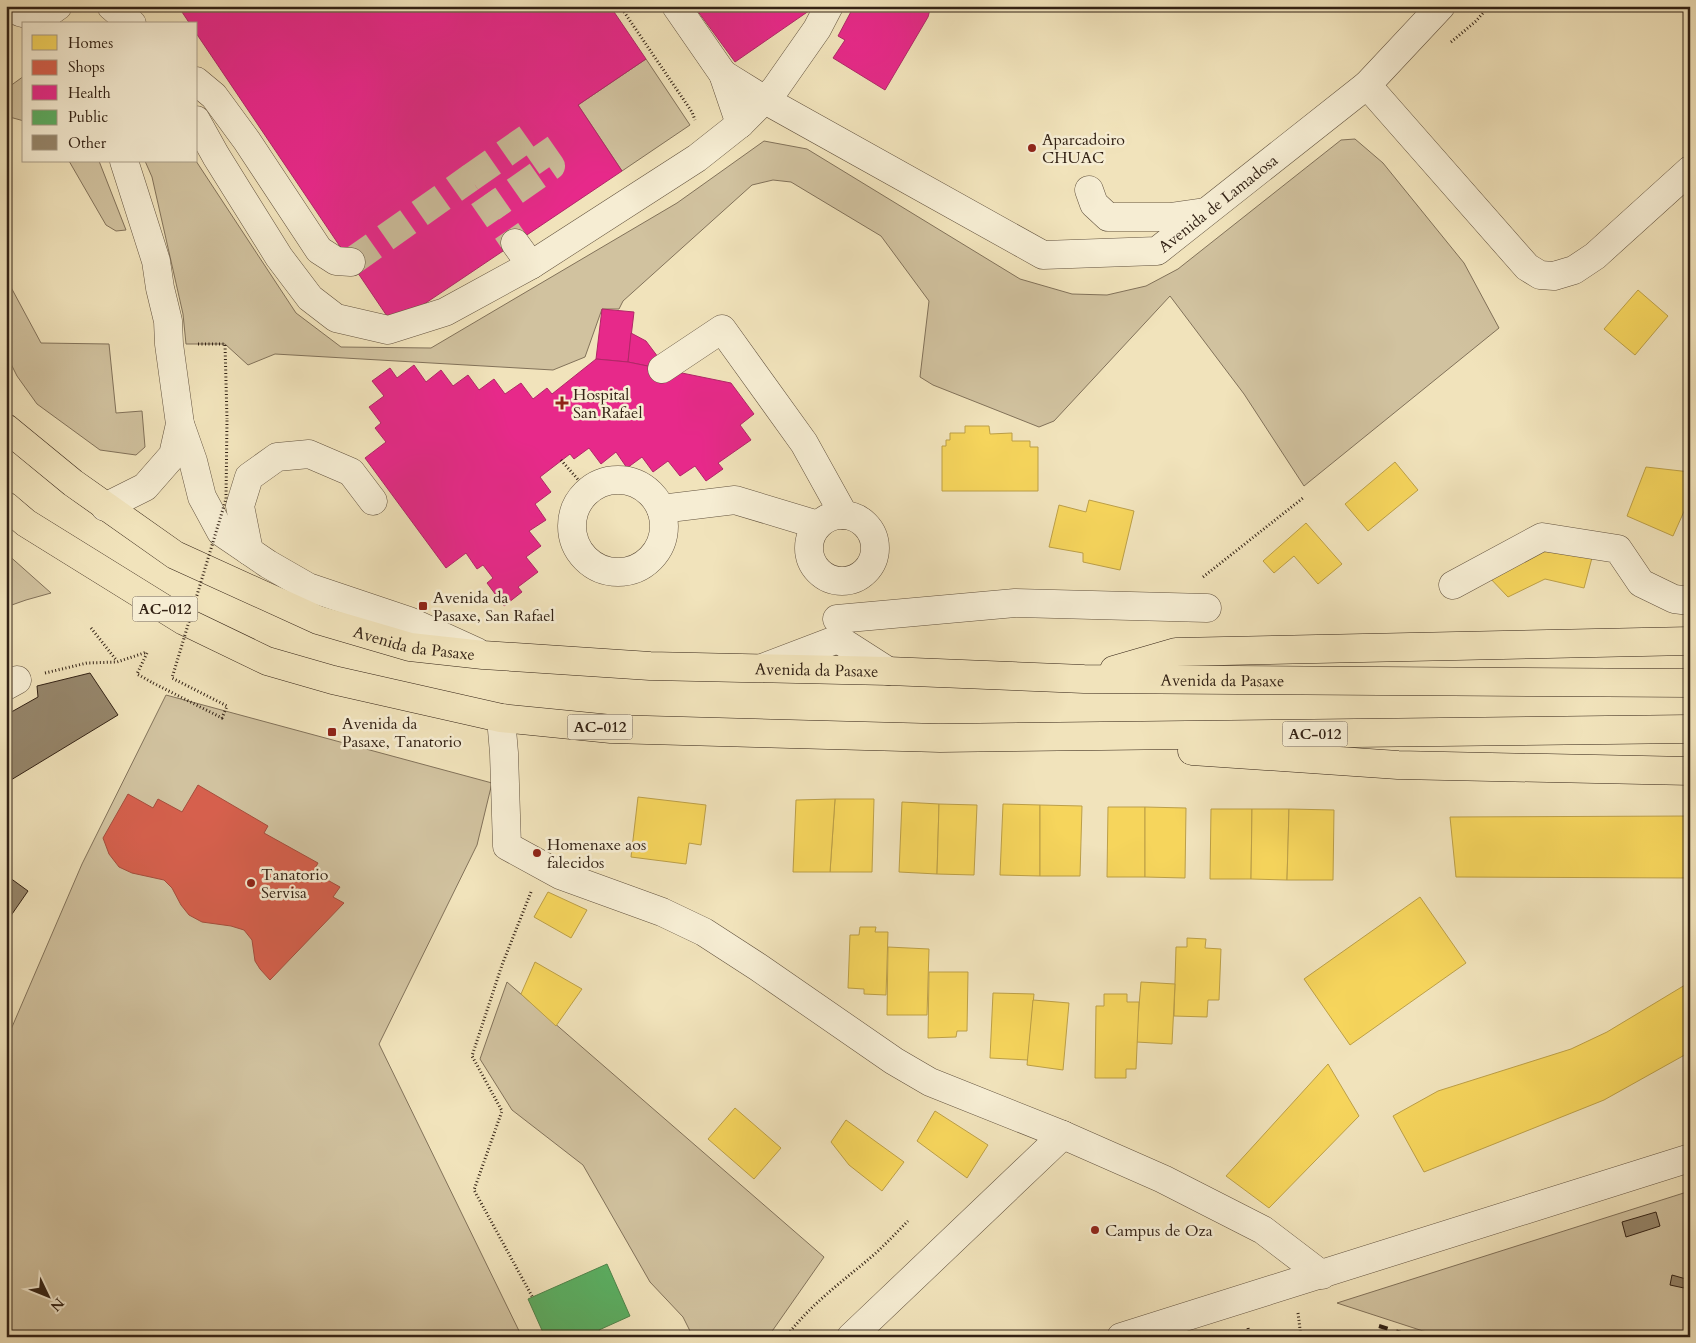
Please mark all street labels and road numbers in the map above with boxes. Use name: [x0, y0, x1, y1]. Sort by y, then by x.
street label: Avenida de Lamadosa: [1154, 150, 1283, 258]
road number: AC-012: [132, 596, 198, 622]
street label: Avenida da Pasaxe: [351, 621, 476, 666]
street label: Avenida da Pasaxe: [755, 658, 879, 683]
street label: Avenida da Pasaxe: [1161, 670, 1284, 692]
road number: AC-012: [568, 714, 632, 740]
road number: AC-012: [1282, 722, 1348, 746]

